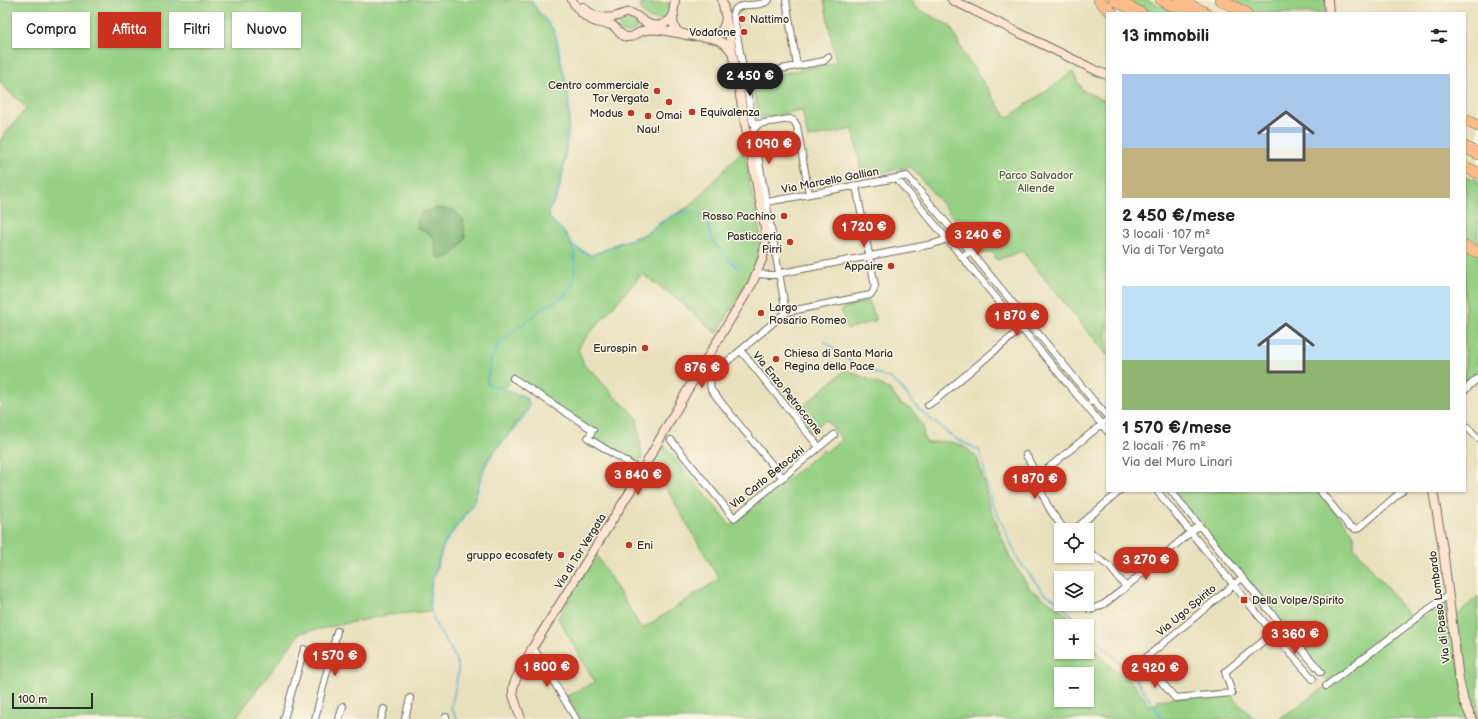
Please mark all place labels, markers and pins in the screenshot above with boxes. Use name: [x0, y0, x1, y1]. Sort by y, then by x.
place label: Nattimo: [750, 13, 789, 26]
marker: Nattimo: [737, 14, 747, 24]
place label: Vodafone: [689, 26, 736, 39]
marker: Vodafone: [739, 27, 749, 37]
pin: 2 450 €: [713, 63, 787, 97]
place label: Centro commerciale Tor Vergata: [548, 79, 649, 105]
marker: Centro commerciale Tor Vergata: [652, 86, 662, 96]
marker: Omai: [664, 97, 674, 107]
place label: Equivalenza: [700, 106, 760, 119]
place label: Modus: [589, 107, 624, 120]
marker: Equivalenza: [687, 107, 697, 117]
marker: Modus: [626, 108, 636, 118]
place label: Omai: [656, 109, 682, 122]
marker: Nau!: [643, 111, 653, 121]
place label: Nau!: [637, 123, 659, 136]
pin: 1 090 €: [732, 131, 806, 165]
place label: Rosso Pachino: [702, 210, 776, 223]
marker: Rosso Pachino: [779, 211, 789, 221]
pin: 1 720 €: [827, 214, 901, 248]
pin: 3 240 €: [941, 222, 1015, 256]
place label: Pasticceria Pirri: [727, 230, 782, 256]
marker: Pasticceria Pirri: [785, 237, 795, 247]
place label: Appaire: [844, 260, 883, 273]
marker: Appaire: [886, 261, 896, 271]
place label: Largo Rosario Romeo: [769, 301, 846, 327]
pin: 1 870 €: [980, 303, 1054, 337]
marker: Largo Rosario Romeo: [756, 308, 766, 318]
place label: Eurospin: [593, 342, 637, 355]
marker: Eurospin: [640, 343, 650, 353]
place label: Chiesa di Santa Maria Regina della Pace: [784, 347, 893, 373]
marker: Chiesa di Santa Maria Regina della Pace: [771, 354, 781, 364]
pin: 876 €: [674, 355, 730, 389]
pin: 3 840 €: [601, 462, 675, 496]
pin: 1 870 €: [998, 466, 1072, 500]
place label: Eni: [637, 539, 653, 552]
marker: Eni: [624, 540, 634, 550]
pin: 3 270 €: [1109, 547, 1183, 581]
place label: gruppo ecosafety: [466, 549, 553, 562]
marker: gruppo ecosafety: [556, 550, 566, 560]
place label: Della Volpe/Spirito: [1252, 594, 1344, 607]
marker: Della Volpe/Spirito: [1239, 595, 1249, 605]
pin: 3 360 €: [1258, 621, 1332, 655]
pin: 1 570 €: [298, 643, 372, 677]
pin: 1 800 €: [510, 654, 584, 688]
pin: 2 920 €: [1118, 655, 1192, 689]

